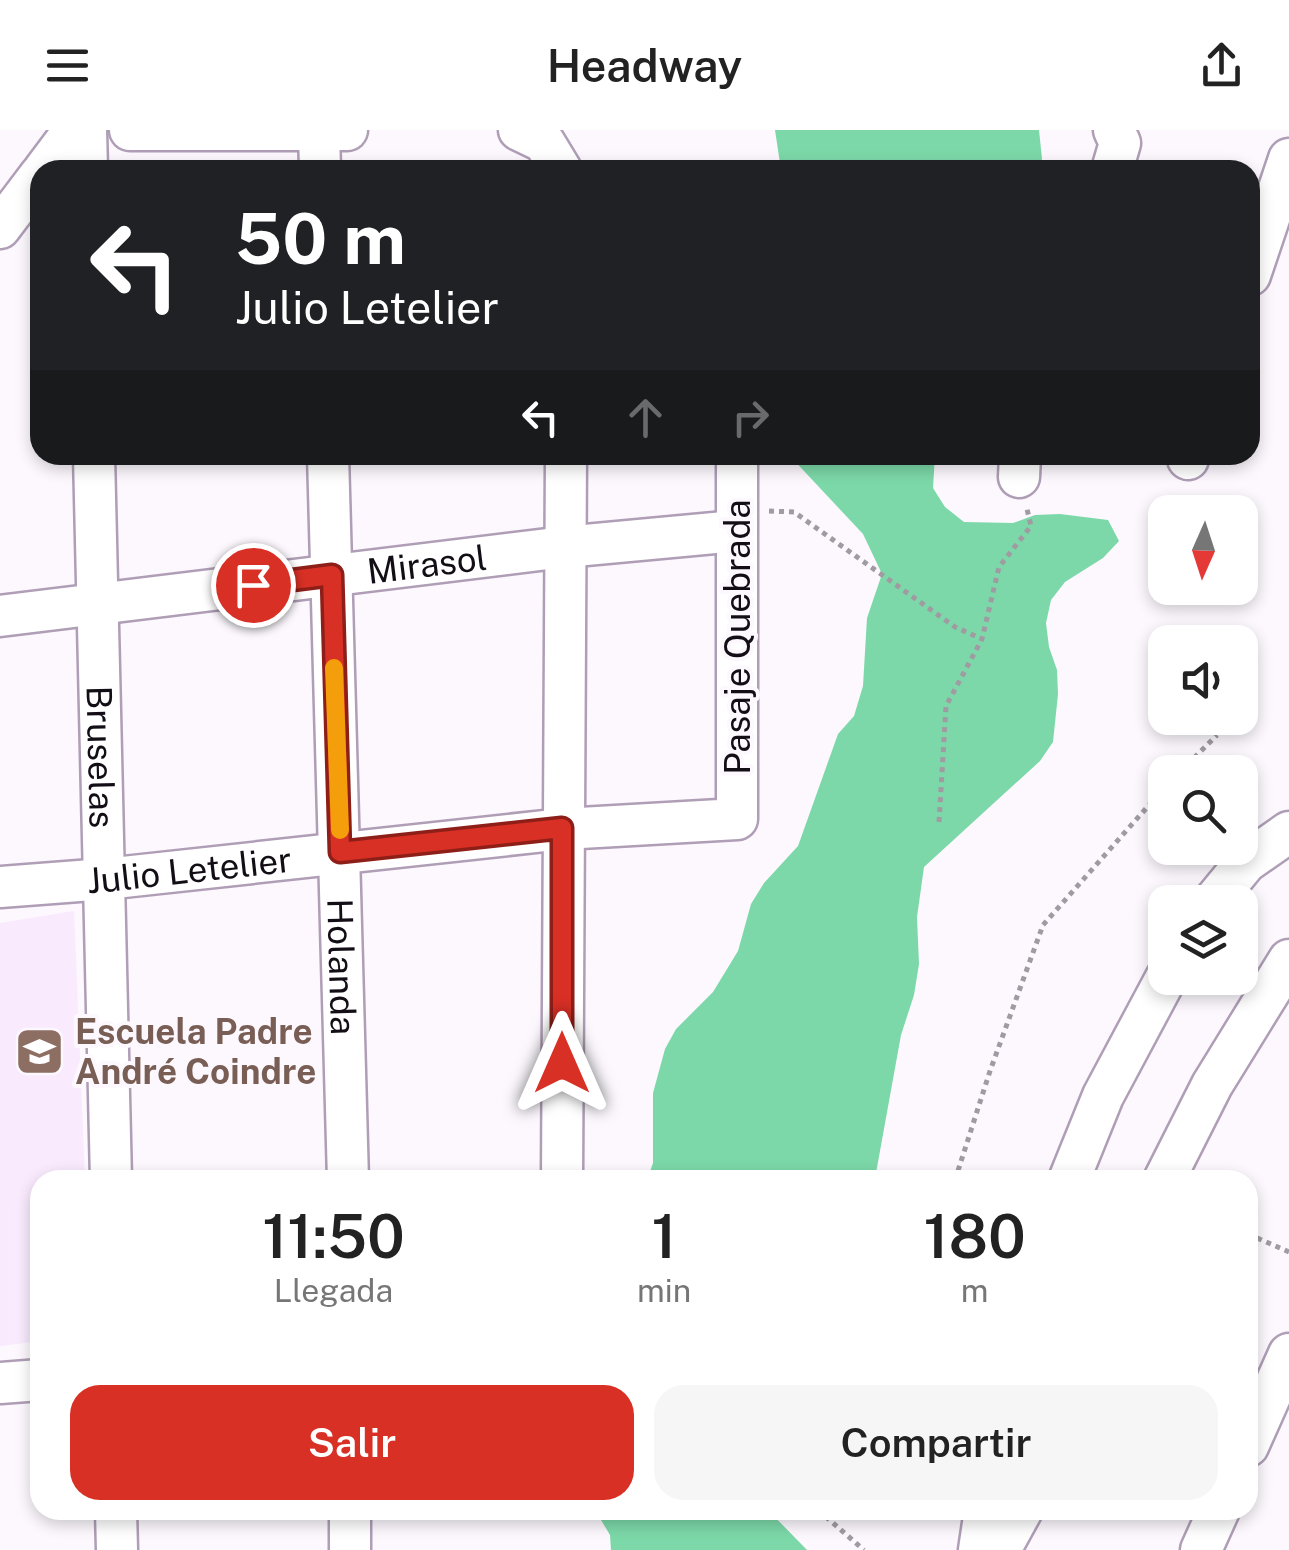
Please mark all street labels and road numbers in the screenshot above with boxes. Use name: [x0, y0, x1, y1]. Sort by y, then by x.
street label: Pasaje Quebrada: [717, 499, 758, 775]
street label: Mirasol: [365, 536, 489, 591]
street label: Bruselas: [79, 685, 123, 829]
street label: Julio Letelier: [85, 838, 294, 901]
street label: Holanda: [320, 898, 364, 1036]

